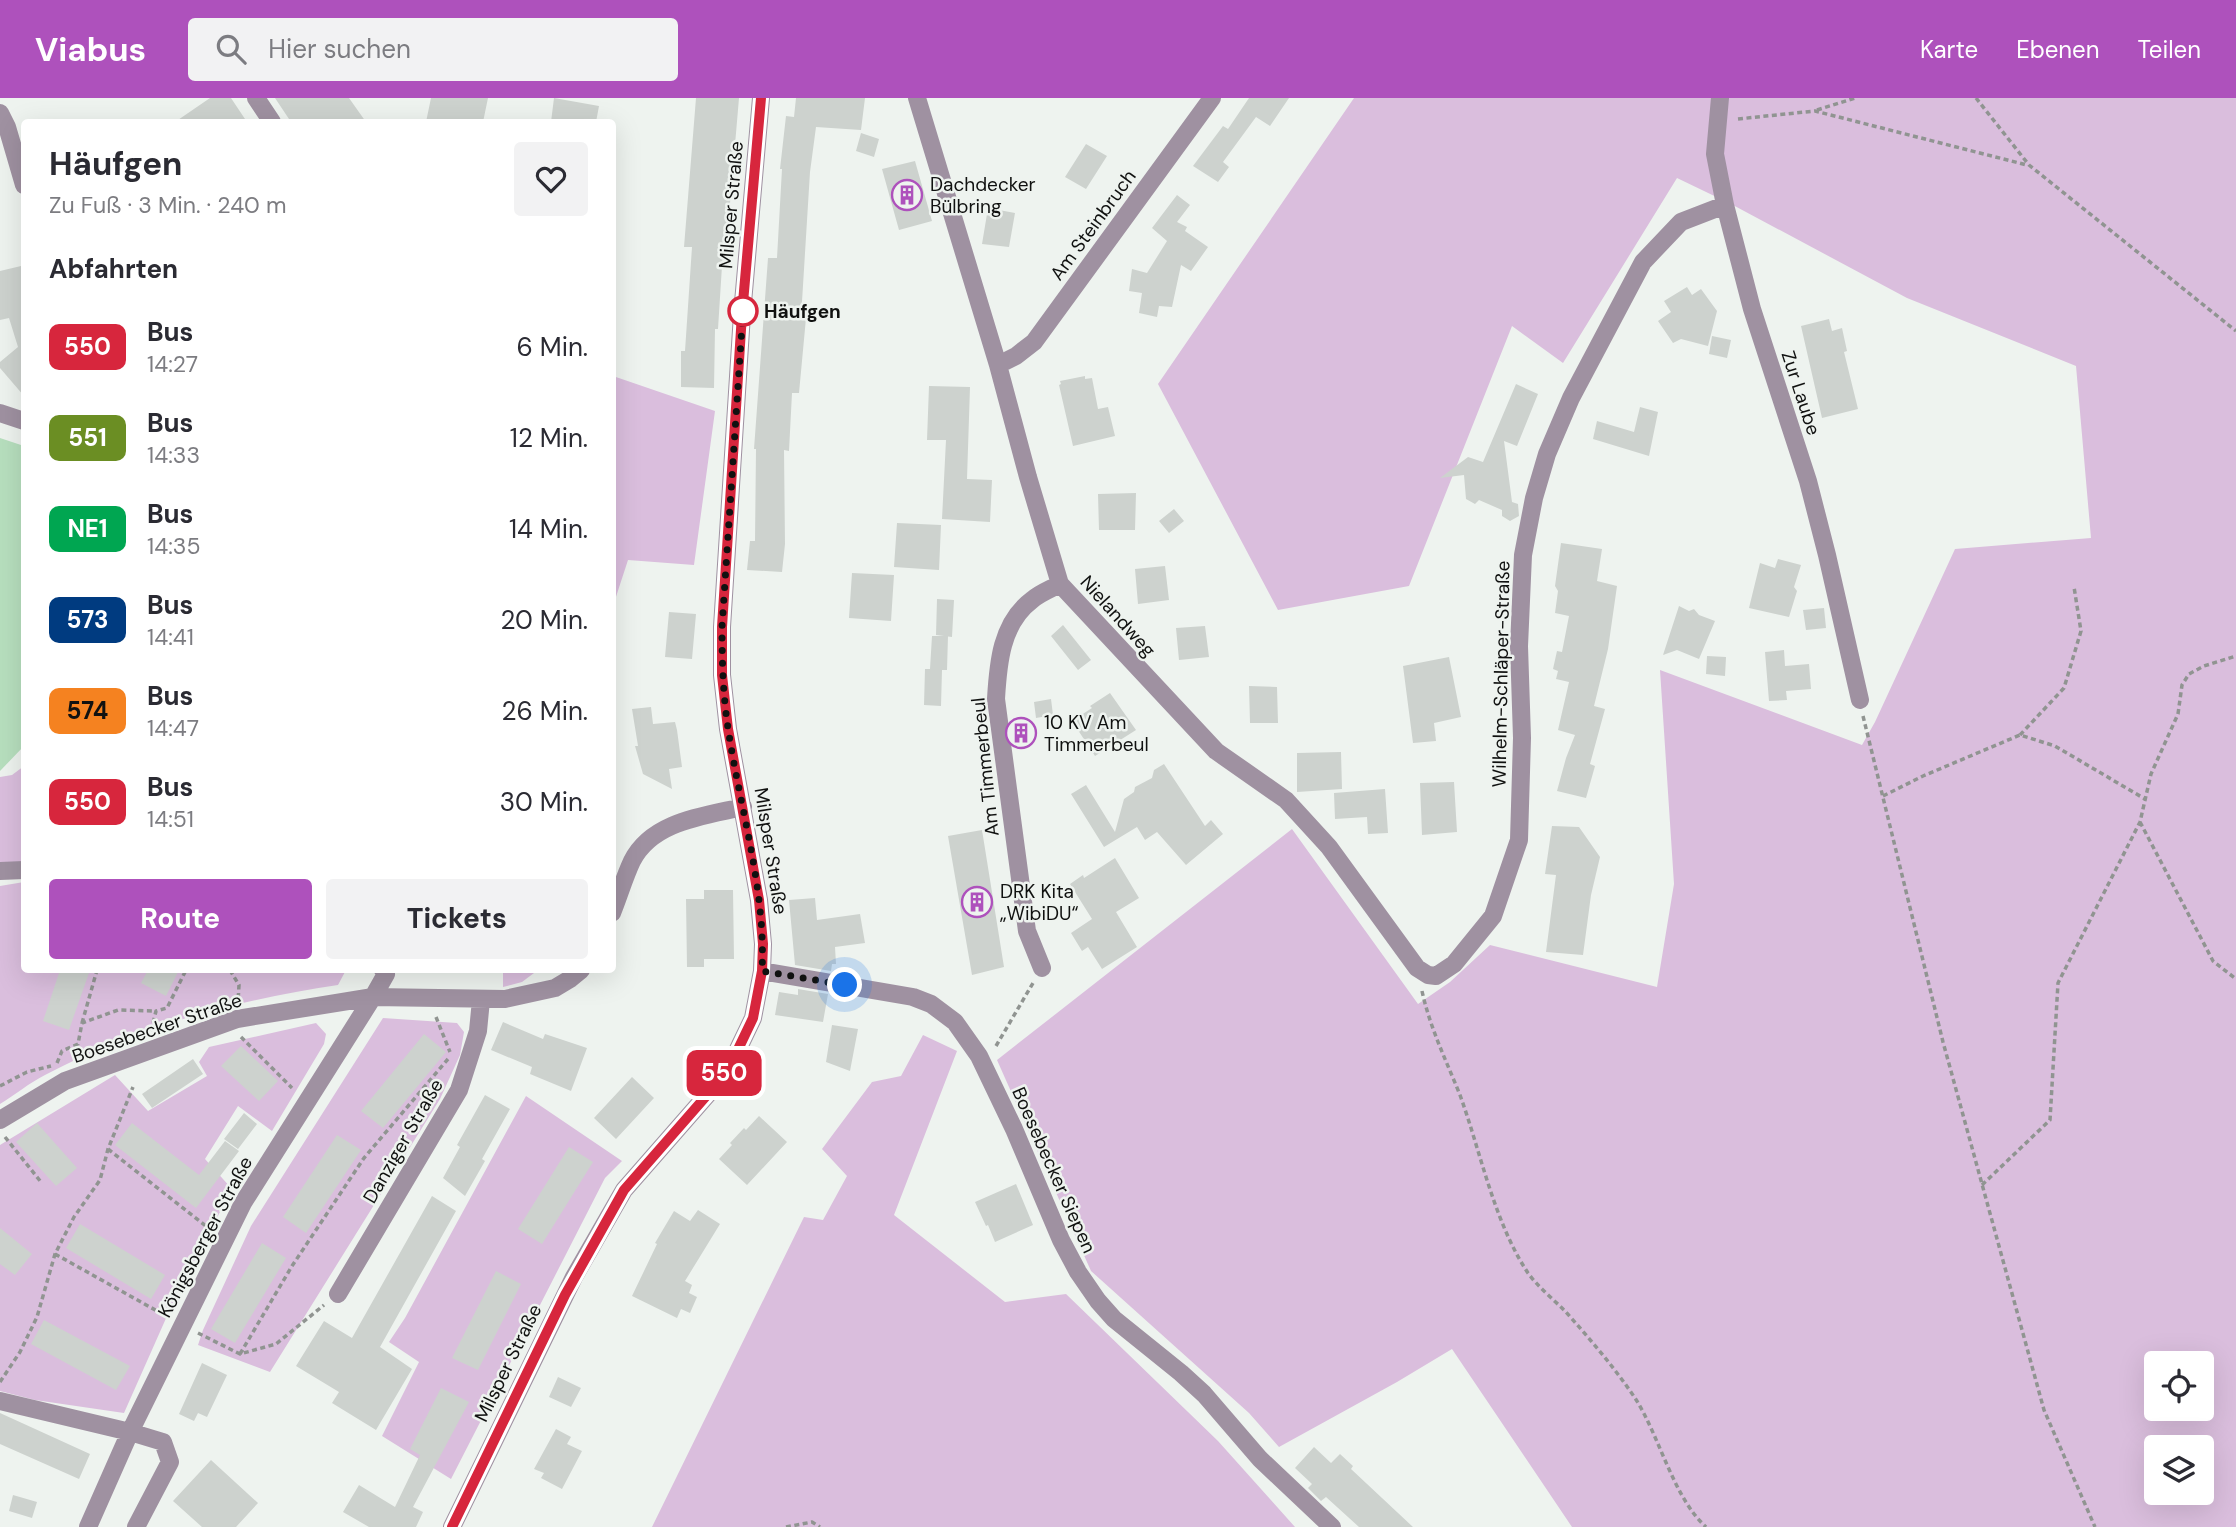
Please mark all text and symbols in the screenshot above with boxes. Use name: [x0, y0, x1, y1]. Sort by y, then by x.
search box: [188, 18, 678, 81]
text: Viabus: [35, 28, 146, 71]
icon: search: [212, 30, 250, 68]
text: Hier suchen: [268, 32, 411, 66]
text: Karte: [1920, 34, 1978, 65]
text: Ebenen: [2016, 34, 2100, 65]
text: Teilen: [2138, 34, 2201, 65]
street label: Milsper Straße: [713, 140, 749, 270]
text: Häufgen: [49, 142, 182, 185]
button: heart: [514, 142, 588, 216]
street label: Am Steinbruch: [1044, 165, 1142, 285]
place label: Dachdecker Bülbring: [930, 172, 1036, 219]
building icon: Dachdecker Bülbring: [890, 178, 924, 212]
text: Zu Fuß · 3 Min. · 240 m: [49, 190, 286, 220]
text: Abfahrten: [49, 252, 178, 286]
marker: Häufgen: [728, 296, 758, 326]
place label: Häufgen: [764, 299, 841, 324]
text: Bus: [147, 315, 193, 349]
text: 6 Min.: [517, 330, 588, 364]
text: 550: [64, 331, 111, 362]
street label: Zur Laube: [1776, 348, 1826, 438]
text: 14:27: [147, 349, 198, 379]
text: Bus: [147, 406, 193, 440]
text: 12 Min.: [510, 421, 588, 455]
text: 551: [68, 422, 107, 453]
text: 14:33: [147, 440, 200, 470]
text: Bus: [147, 497, 193, 531]
text: 14 Min.: [509, 512, 588, 546]
text: NE1: [67, 513, 108, 544]
text: 14:35: [147, 531, 200, 561]
street label: Wilhelm-Schläper-Straße: [1487, 560, 1515, 788]
street label: Nielandweg: [1075, 570, 1161, 662]
text: Bus: [147, 588, 193, 622]
text: 20 Min.: [500, 603, 588, 637]
text: 573: [67, 604, 108, 635]
text: 14:41: [147, 622, 194, 652]
text: Bus: [147, 679, 193, 713]
text: 26 Min.: [502, 694, 588, 728]
text: 574: [67, 695, 108, 726]
street label: Am Timmerbeul: [965, 696, 1005, 838]
place label: 10 KV Am Timmerbeul: [1044, 710, 1149, 757]
text: 14:47: [147, 713, 199, 743]
building icon: 10 KV Am Timmerbeul: [1004, 716, 1038, 750]
text: Bus: [147, 770, 193, 804]
text: 30 Min.: [500, 785, 588, 819]
text: 550: [64, 786, 111, 817]
street label: Milsper Straße: [749, 786, 793, 916]
text: 14:51: [147, 804, 194, 834]
button: Route: [49, 879, 312, 959]
button: Tickets: [326, 879, 588, 959]
place label: DRK Kita „WibiDU“: [1000, 879, 1079, 926]
building icon: DRK Kita „WibiDU“: [960, 885, 994, 919]
your location: [827, 967, 862, 1002]
street label: Boesebecker Straße: [69, 987, 245, 1069]
line badge: 550: [684, 1050, 764, 1096]
text: 550: [701, 1057, 747, 1088]
street label: Danziger Straße: [357, 1074, 449, 1208]
street label: Boesebecker Siepen: [1006, 1083, 1102, 1257]
street label: Königsberger Straße: [152, 1152, 258, 1322]
street label: Milsper Straße: [469, 1300, 547, 1426]
map controls: [2144, 1351, 2214, 1505]
button: locate: [2144, 1351, 2214, 1421]
button: layers: [2144, 1435, 2214, 1505]

